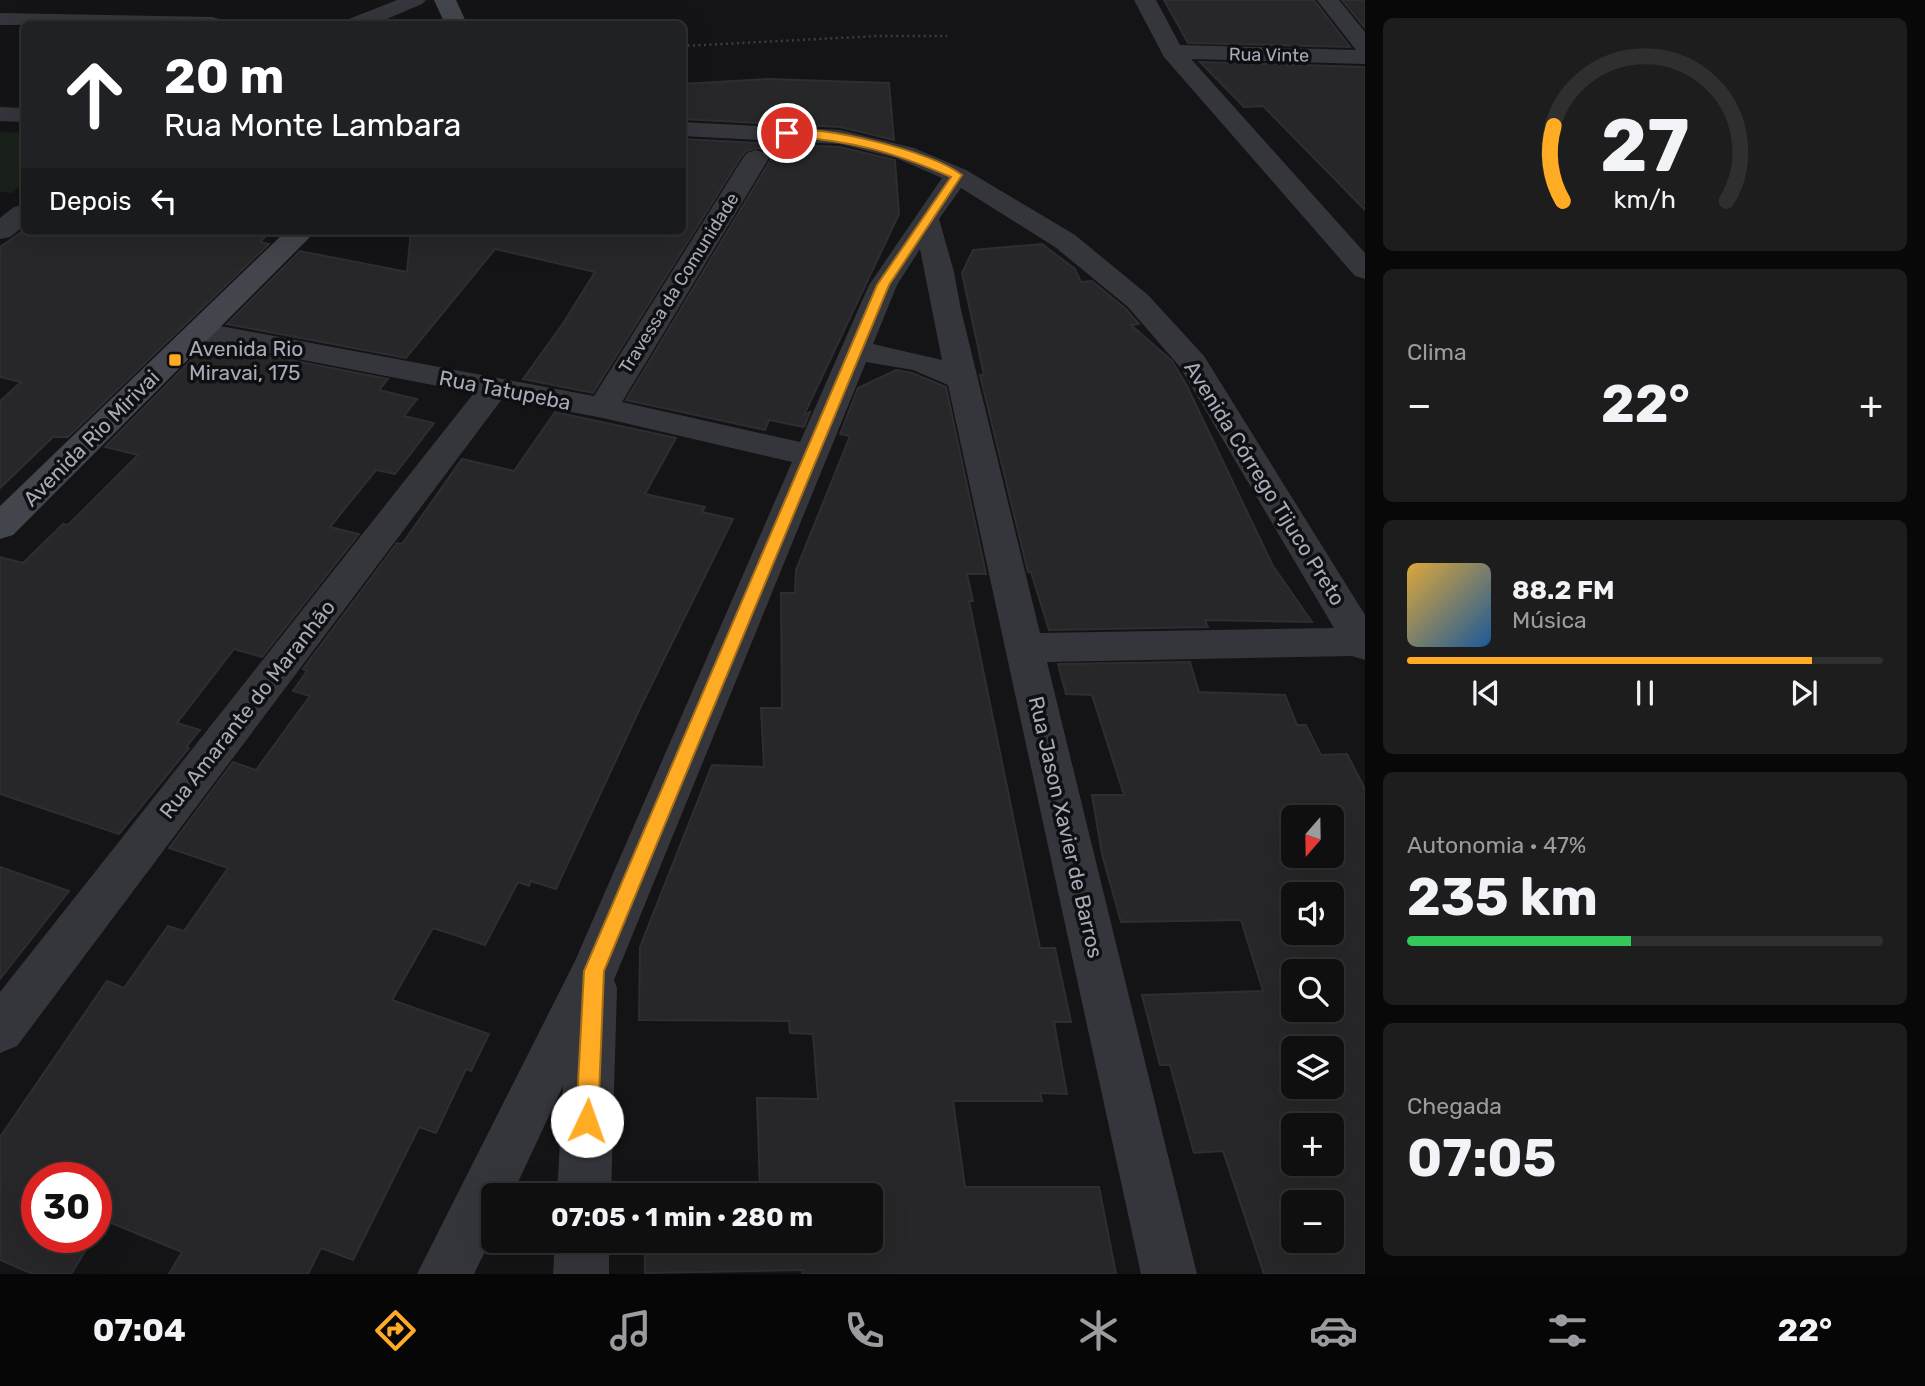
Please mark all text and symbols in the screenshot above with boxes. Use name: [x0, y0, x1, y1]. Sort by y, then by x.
street label: Rua Vinte: [1229, 43, 1309, 67]
text: 20 m: [164, 47, 285, 105]
icon: ahead: [49, 49, 140, 140]
pin: [757, 103, 817, 163]
text: 27: [1600, 103, 1690, 189]
text: Rua Monte Lambara: [164, 106, 461, 144]
icon: arrive: [768, 114, 806, 152]
icon: left: [145, 182, 183, 220]
text: km/h: [1614, 184, 1676, 213]
text: Depois: [49, 186, 131, 217]
street label: Travessa da Comunidade: [614, 189, 744, 377]
place label: Avenida Rio Miravai, 175: [189, 336, 303, 385]
text: Clima: [1407, 338, 1467, 366]
marker: Avenida Rio Miravai, 175: [167, 352, 183, 368]
street label: Avenida Córrego Tijuco Preto: [1179, 356, 1351, 610]
street label: Avenida Rio Mirivai: [18, 365, 164, 511]
street label: Rua Tatupeba: [437, 365, 573, 415]
text: 22°: [1601, 373, 1690, 435]
text: −: [1407, 382, 1432, 428]
text: +: [1859, 382, 1883, 428]
text: 88.2 FM: [1512, 575, 1615, 606]
street label: Rua Amarante do Maranhão: [154, 595, 340, 823]
text: Música: [1512, 606, 1587, 634]
icon: previous: [1467, 674, 1505, 712]
icon: pause: [1626, 674, 1664, 712]
icon: next: [1785, 674, 1823, 712]
street label: Rua Jason Xavier de Barros: [1024, 694, 1108, 960]
north arrow: [1281, 805, 1344, 868]
map controls: [1281, 805, 1344, 1253]
text: Autonomia · 47%: [1407, 831, 1586, 859]
text: 235 km: [1407, 866, 1598, 928]
button: sound: [1281, 882, 1344, 945]
button: search: [1281, 959, 1344, 1022]
button: layers: [1281, 1036, 1344, 1099]
position arrow: [550, 1084, 624, 1158]
text: Chegada: [1407, 1092, 1502, 1120]
button: +: [1281, 1113, 1344, 1176]
text: 07:05: [1407, 1127, 1556, 1189]
speed limit sign: 30: [21, 1162, 112, 1253]
button: −: [1281, 1190, 1344, 1253]
text: 07:05 · 1 min · 280 m: [551, 1202, 813, 1233]
icon: directions: [371, 1306, 420, 1355]
icon: music: [606, 1306, 655, 1355]
icon: phone: [840, 1306, 889, 1355]
icon: climate: [1074, 1306, 1123, 1355]
icon: car: [1309, 1306, 1358, 1355]
icon: filters: [1543, 1306, 1592, 1355]
text: 07:04: [93, 1311, 186, 1349]
text: 22°: [1777, 1311, 1832, 1349]

